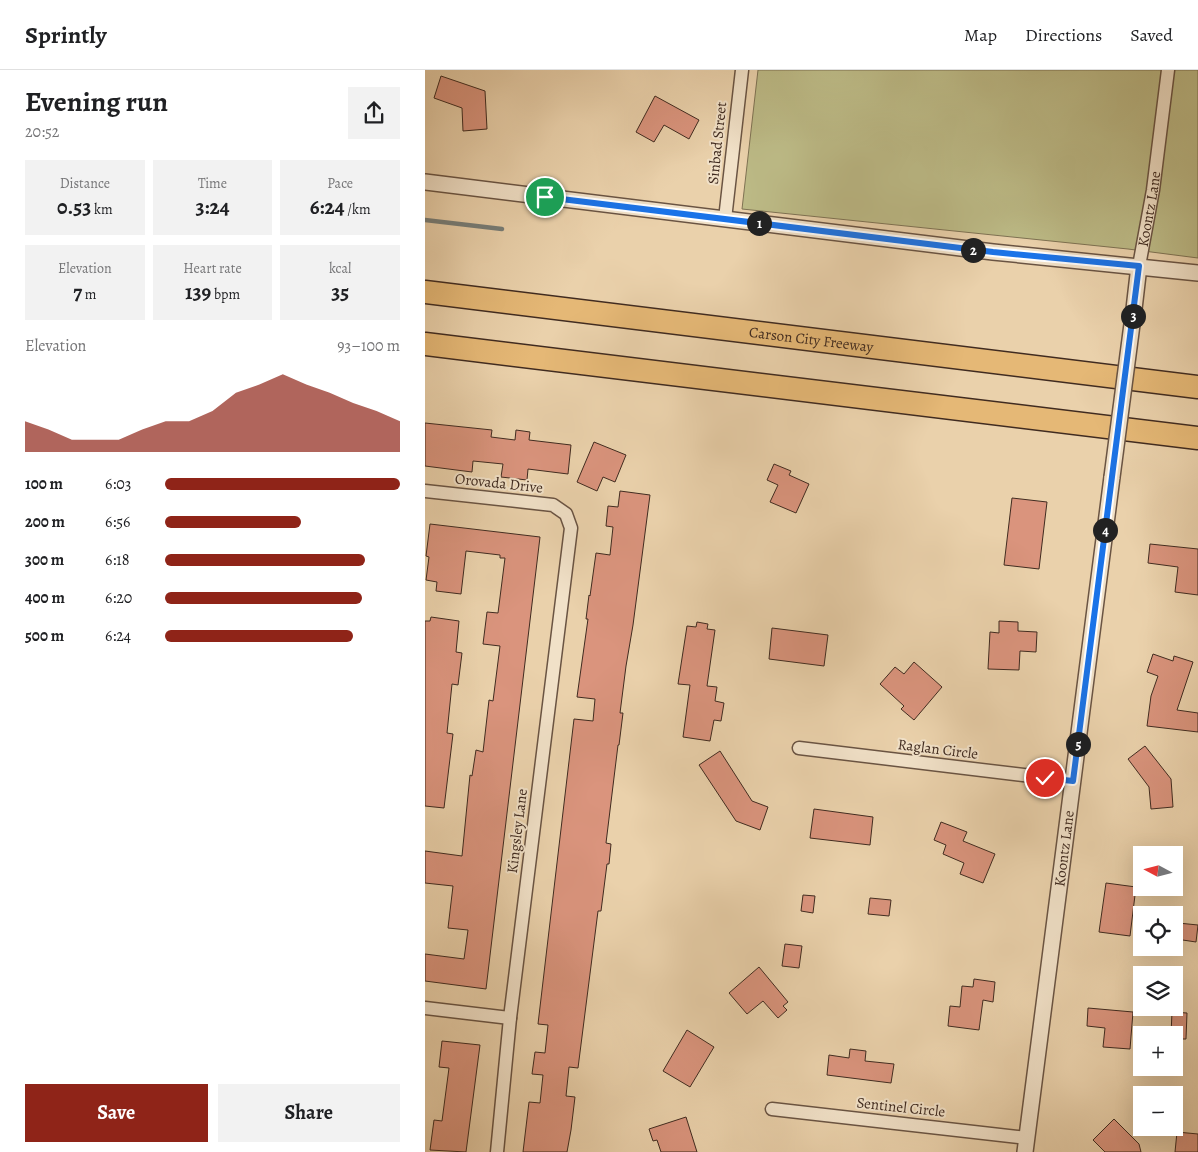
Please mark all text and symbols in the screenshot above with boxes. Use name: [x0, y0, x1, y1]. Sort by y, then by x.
text: Sprintly: [25, 19, 107, 51]
text: Map: [964, 23, 997, 47]
text: Directions: [1025, 23, 1102, 47]
text: Saved: [1130, 23, 1173, 47]
text: Evening run: [25, 83, 168, 121]
button: share: [348, 87, 400, 139]
street label: Sinbad Street: [703, 101, 731, 185]
text: 20:52: [25, 121, 59, 143]
street label: Koontz Lane: [1133, 170, 1165, 248]
text: Distance: [60, 174, 110, 193]
text: Time: [198, 174, 227, 193]
text: Pace: [327, 174, 353, 193]
pin: [524, 176, 566, 218]
icon: arrive: [531, 183, 559, 211]
text: 0.53: [57, 193, 91, 221]
text: 3:24: [195, 193, 230, 221]
text: 6:24: [310, 193, 345, 221]
text: km: [91, 200, 113, 219]
text: /km: [345, 200, 371, 219]
pin: 1: [747, 210, 771, 236]
text: 1: [757, 214, 762, 233]
pin: 2: [961, 238, 985, 262]
text: 2: [970, 241, 977, 260]
text: Elevation: [58, 259, 112, 278]
text: Heart rate: [183, 259, 242, 278]
text: kcal: [329, 259, 351, 278]
text: 7: [73, 278, 82, 306]
text: 139: [185, 278, 211, 306]
text: 35: [331, 278, 349, 306]
text: m: [82, 285, 97, 304]
text: bpm: [211, 285, 240, 304]
pin: 3: [1121, 304, 1145, 328]
text: 3: [1130, 307, 1137, 326]
street label: Carson City Freeway: [748, 322, 875, 357]
text: Elevation: [25, 335, 86, 357]
text: 93–100 m: [337, 335, 400, 357]
street label: Orovada Drive: [454, 468, 544, 498]
text: 100 m: [25, 473, 63, 495]
text: 6:03: [105, 473, 131, 495]
text: 200 m: [25, 511, 65, 533]
text: 6:56: [105, 511, 130, 533]
pin: 4: [1093, 518, 1117, 542]
text: 4: [1102, 521, 1109, 540]
text: 300 m: [25, 549, 64, 571]
text: 6:18: [105, 549, 129, 571]
text: 400 m: [25, 587, 65, 609]
text: 6:20: [105, 587, 132, 609]
text: 500 m: [25, 625, 64, 647]
text: 6:24: [105, 625, 131, 647]
pin: 5: [1065, 732, 1091, 756]
street label: Raglan Circle: [897, 734, 980, 764]
text: 5: [1076, 735, 1081, 754]
pin: [1024, 757, 1066, 799]
icon: check: [1031, 764, 1059, 792]
street label: Kingsley Lane: [502, 787, 532, 874]
street label: Koontz Lane: [1049, 809, 1079, 888]
north arrow: [1133, 846, 1183, 896]
map controls: [1133, 846, 1183, 1136]
button: locate: [1133, 906, 1183, 956]
button: layers: [1133, 966, 1183, 1016]
button: +: [1133, 1026, 1183, 1076]
button: Save: [25, 1084, 208, 1142]
button: Share: [218, 1084, 400, 1142]
button: −: [1133, 1086, 1183, 1136]
street label: Sentinel Circle: [856, 1092, 947, 1122]

